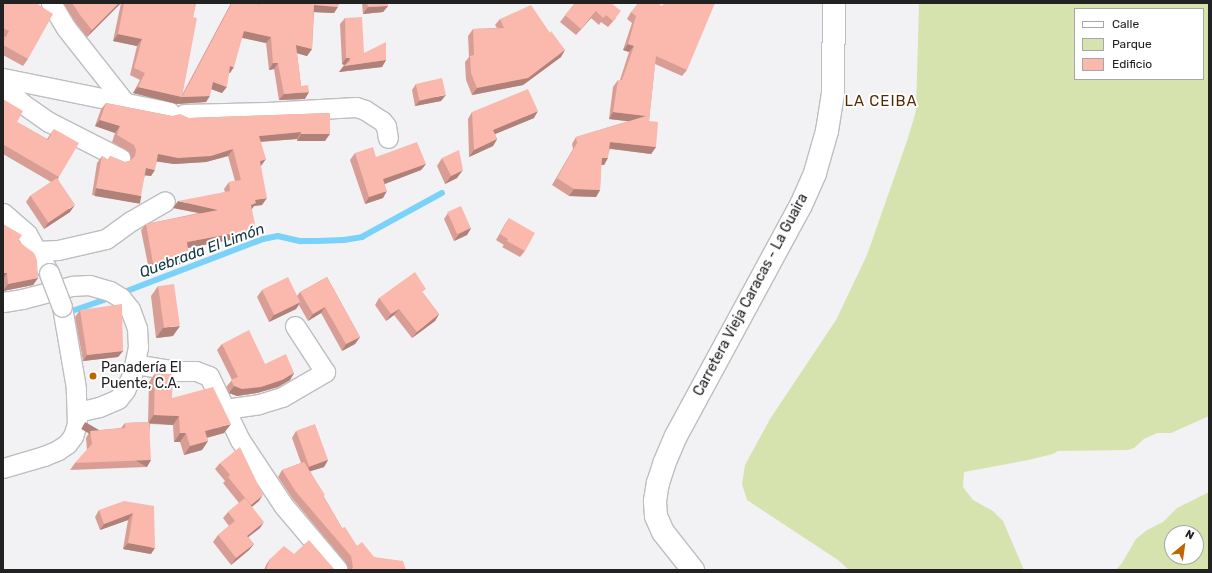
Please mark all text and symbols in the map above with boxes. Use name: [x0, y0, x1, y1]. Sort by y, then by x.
legend: [1074, 8, 1204, 80]
text: Calle: [1112, 17, 1139, 31]
text: Parque: [1112, 37, 1152, 51]
text: Edificio: [1112, 57, 1152, 71]
district label: LA CEIBA: [844, 93, 918, 111]
street label: Carretera Vieja Caracas - La Guaira: [690, 191, 812, 399]
water label: Quebrada El Limón: [137, 220, 267, 282]
place label: Panadería El Puente, C.A.: [101, 360, 182, 392]
marker: Panadería El Puente, C.A.: [88, 371, 98, 381]
north arrow: [1164, 525, 1204, 565]
text: N: [1183, 527, 1196, 543]

